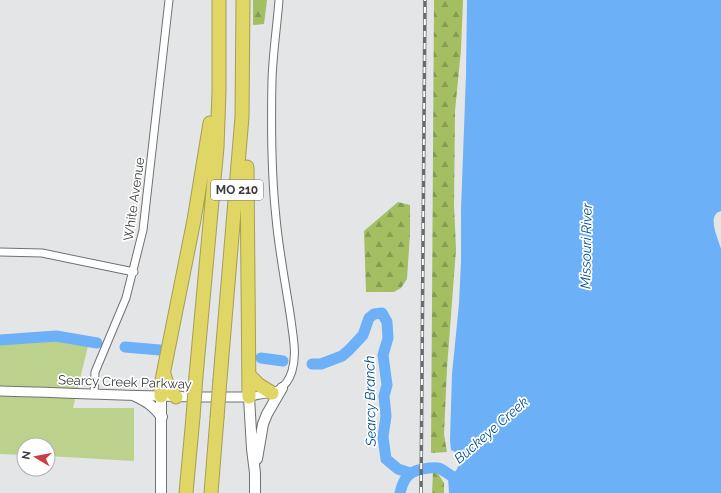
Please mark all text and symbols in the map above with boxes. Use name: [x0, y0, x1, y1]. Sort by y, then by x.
street label: White Avenue: [121, 156, 147, 242]
road number: MO 210: [211, 180, 263, 200]
water label: Missouri River: [577, 202, 595, 289]
water label: Searcy Branch: [361, 355, 379, 448]
street label: Searcy Creek Parkway: [58, 372, 192, 392]
water label: Buckeye Creek: [451, 393, 532, 467]
north arrow: [16, 437, 56, 477]
text: N: [20, 450, 34, 461]

